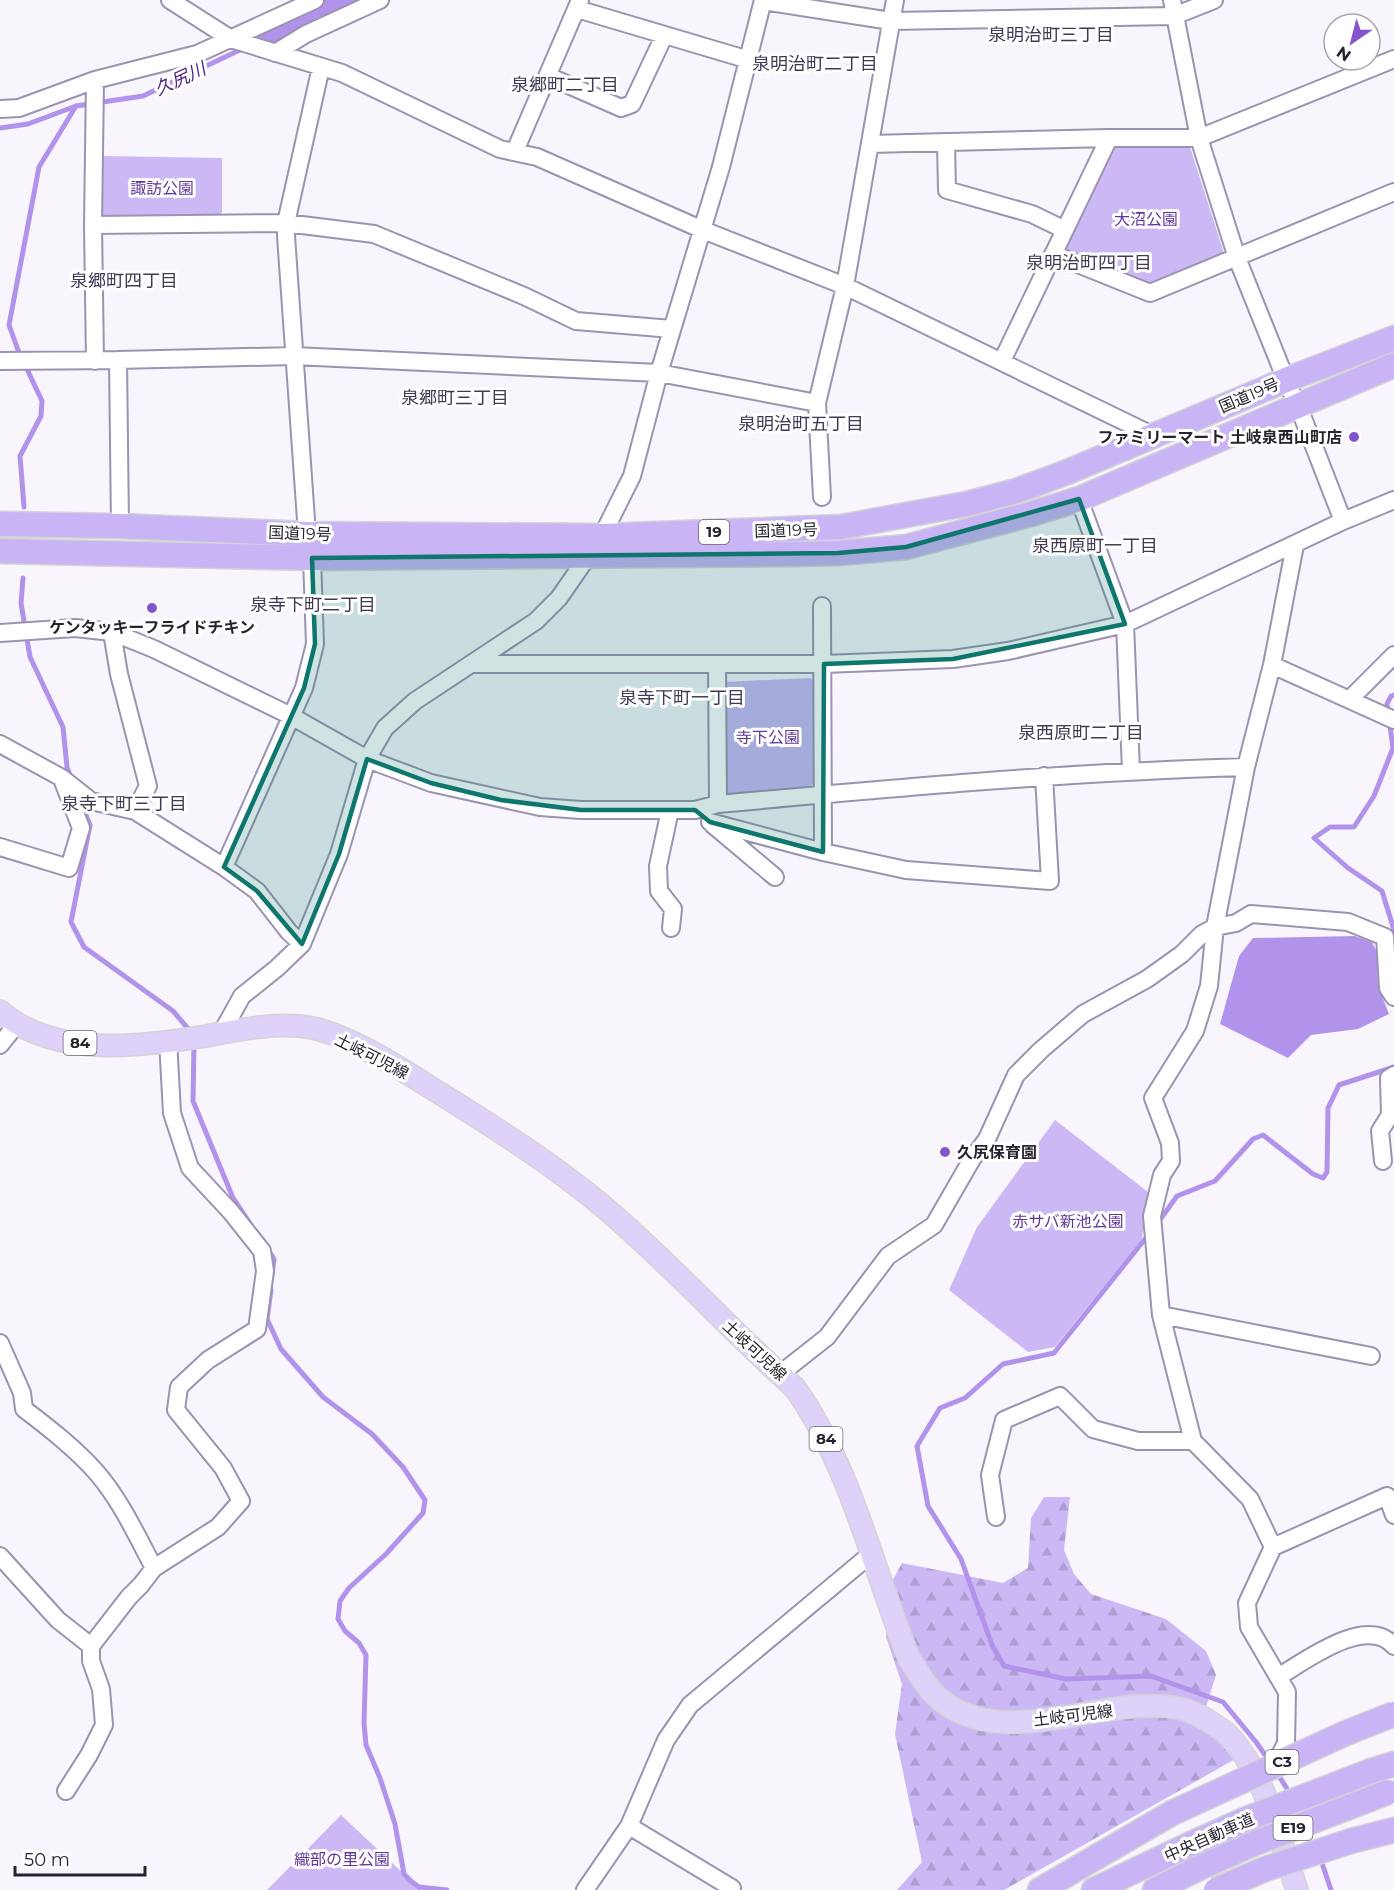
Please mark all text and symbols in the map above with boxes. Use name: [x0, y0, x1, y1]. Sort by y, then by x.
north arrow: [1322, 12, 1382, 72]
district label: 泉明治町三丁目: [988, 24, 1114, 46]
text: N: [1333, 42, 1354, 65]
district label: 泉明治町二丁目: [752, 53, 878, 75]
water label: 久尻川: [151, 57, 211, 100]
district label: 泉郷町二丁目: [511, 74, 619, 96]
park label: 諏訪公園: [130, 179, 194, 198]
park label: 大沼公園: [1114, 210, 1178, 229]
district label: 泉明治町四丁目: [1026, 252, 1152, 274]
district label: 泉郷町四丁目: [70, 270, 178, 292]
street label: 国道19号: [1216, 374, 1282, 417]
district label: 泉郷町三丁目: [401, 387, 509, 409]
district label: 泉明治町五丁目: [738, 413, 864, 435]
place label: ファミリーマート 土岐泉西山町店: [1097, 428, 1342, 447]
marker: ファミリーマート 土岐泉西山町店: [1347, 430, 1361, 444]
road number: 19: [699, 520, 729, 544]
street label: 国道19号: [754, 520, 818, 541]
street label: 国道19号: [268, 523, 332, 544]
district label: 泉西原町一丁目: [1032, 535, 1158, 557]
district label: 泉寺下町二丁目: [250, 594, 376, 616]
marker: ケンタッキーフライドチキン: [145, 601, 159, 615]
place label: ケンタッキーフライドチキン: [49, 618, 255, 637]
district label: 泉寺下町一丁目: [619, 687, 745, 709]
district label: 泉西原町二丁目: [1018, 722, 1144, 744]
park label: 寺下公園: [736, 728, 800, 747]
district label: 泉寺下町三丁目: [61, 793, 187, 815]
street label: 土岐可児線: [332, 1030, 412, 1083]
road number: 84: [64, 1031, 97, 1055]
place label: 久尻保育園: [957, 1143, 1037, 1162]
marker: 久尻保育園: [938, 1145, 952, 1159]
park label: 赤サバ新池公園: [1012, 1212, 1124, 1231]
street label: 土岐可児線: [719, 1316, 790, 1385]
road number: 84: [810, 1427, 842, 1451]
street label: 土岐可児線: [1032, 1701, 1114, 1730]
road number: C3: [1266, 1750, 1298, 1774]
street label: 中央自動車道: [1161, 1809, 1257, 1866]
road number: E19: [1274, 1816, 1312, 1840]
scale bar: [15, 1839, 146, 1877]
text: 50 m: [24, 1849, 70, 1871]
park label: 織部の里公園: [294, 1850, 390, 1869]

